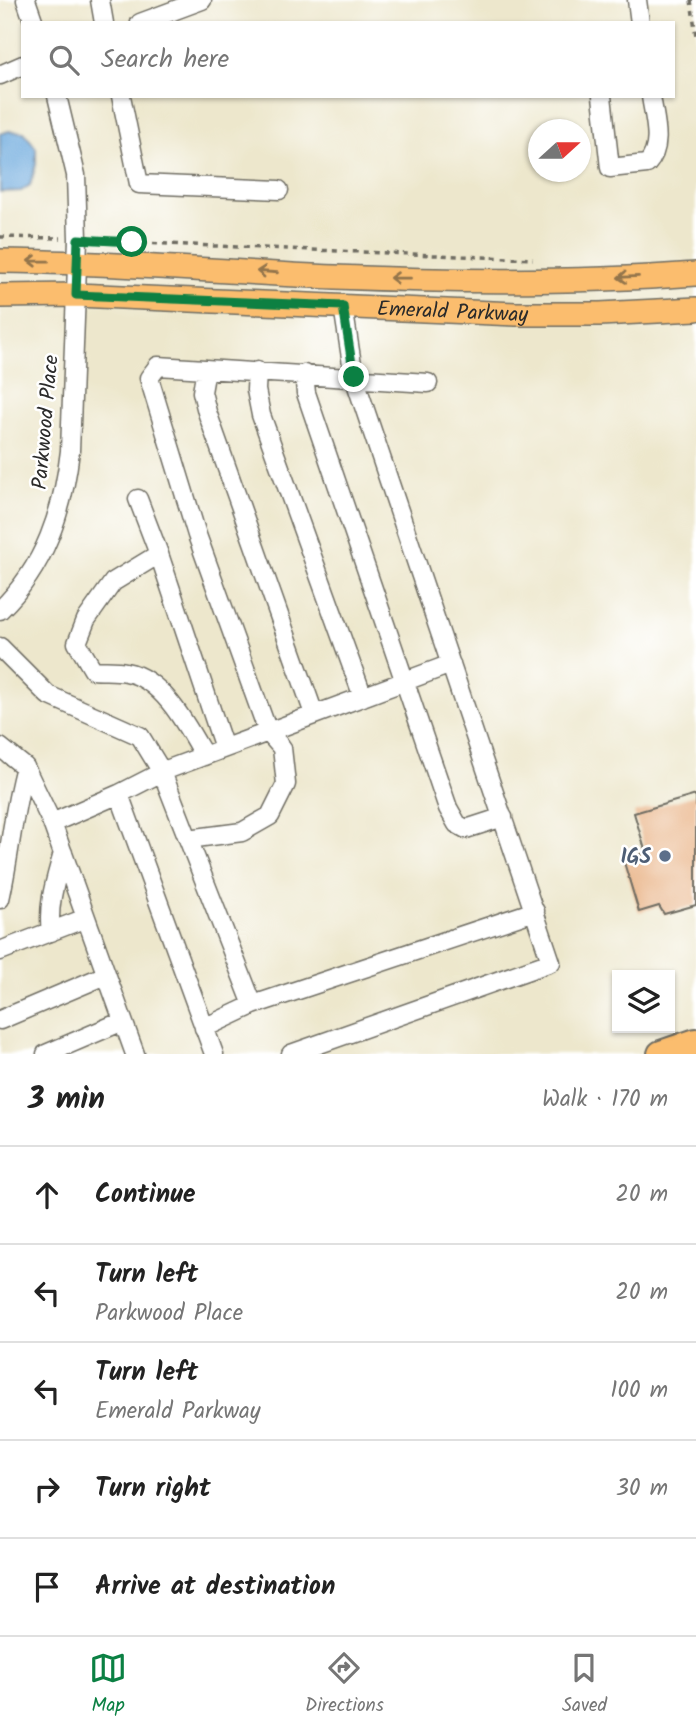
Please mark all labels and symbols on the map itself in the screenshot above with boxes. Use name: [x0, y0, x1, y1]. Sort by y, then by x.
north arrow: [528, 119, 591, 182]
route start: [116, 226, 147, 257]
one-way arrow: [27, 254, 50, 268]
one-way arrow: [256, 266, 279, 279]
one-way arrow: [389, 271, 412, 284]
one-way arrow: [617, 271, 640, 284]
street label: Emerald Parkway: [376, 293, 528, 332]
street label: Parkwood Place: [24, 353, 69, 491]
route end: [338, 361, 369, 392]
place label: IGS: [620, 841, 651, 874]
marker: IGS: [657, 848, 673, 864]

